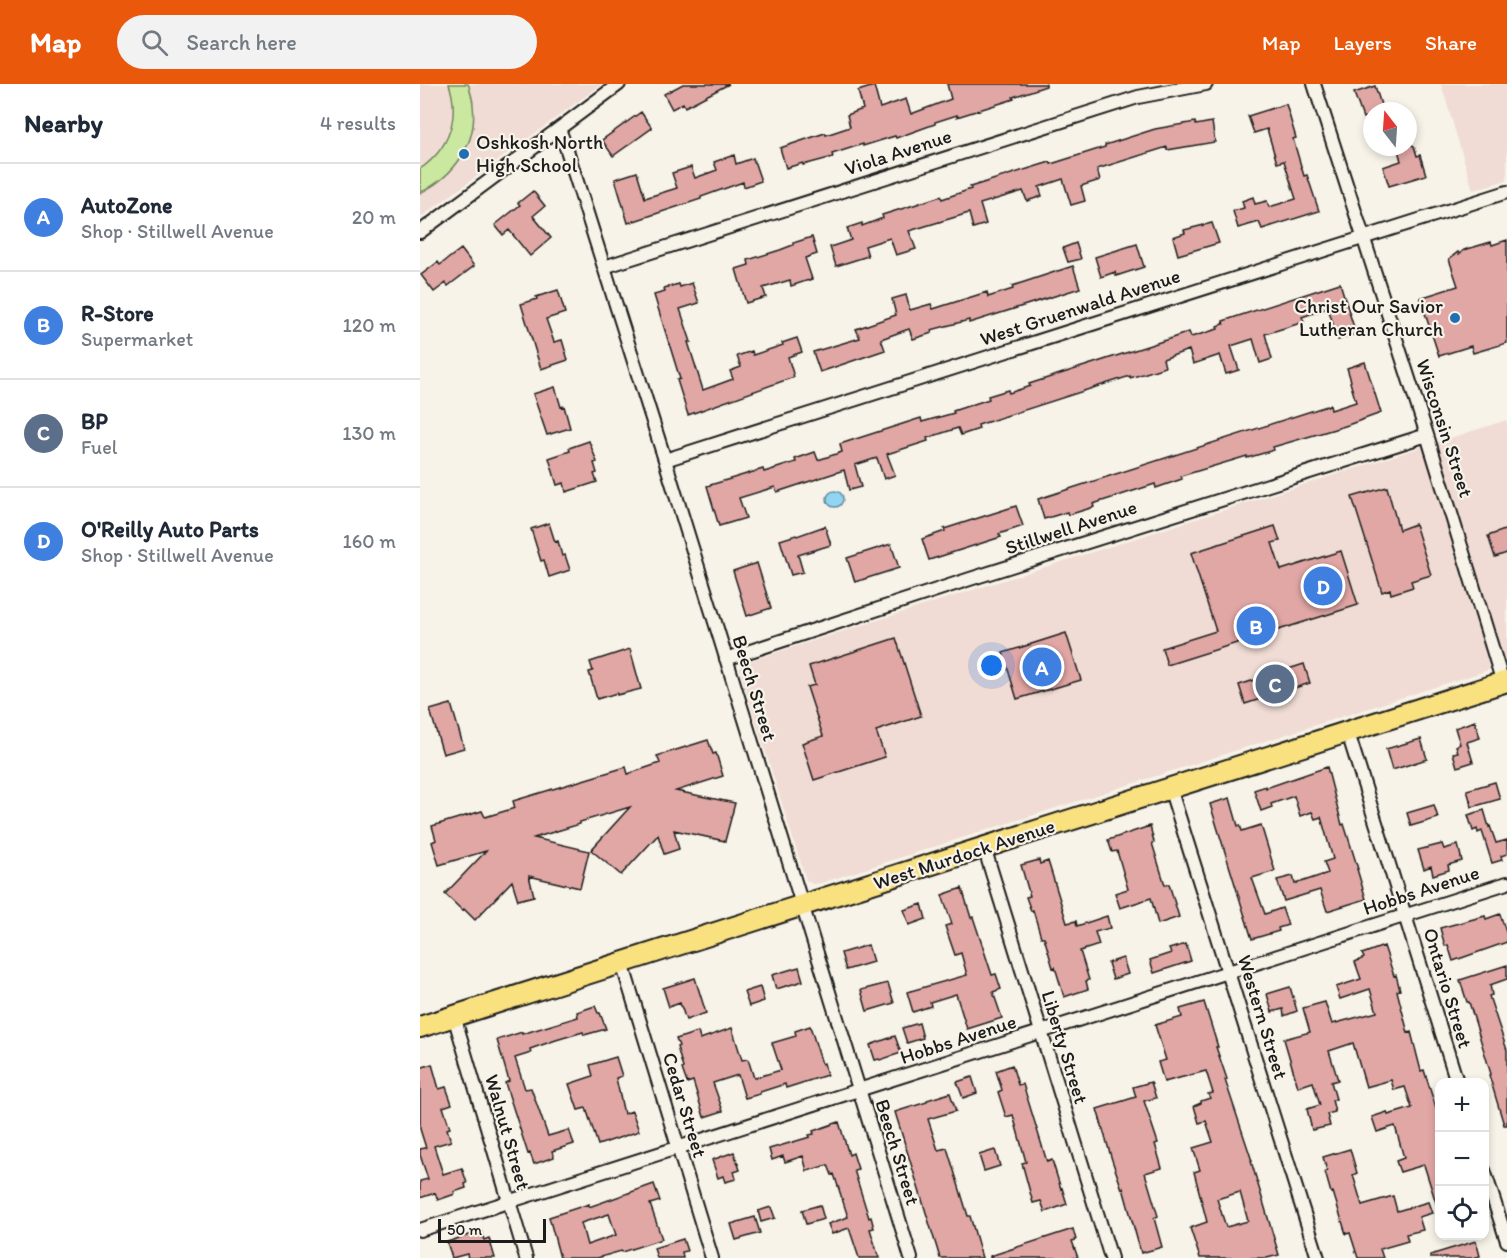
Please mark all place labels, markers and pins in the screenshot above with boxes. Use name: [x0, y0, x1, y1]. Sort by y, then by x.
place label: Oshkosh North High School: [476, 130, 603, 177]
marker: Oshkosh North High School: [457, 147, 471, 161]
place label: Christ Our Savior Lutheran Church: [1294, 294, 1443, 341]
marker: Christ Our Savior Lutheran Church: [1448, 311, 1462, 325]
pin: D: [1304, 564, 1342, 608]
pin: B: [1236, 604, 1276, 648]
pin: A: [1022, 644, 1062, 690]
pin: C: [1256, 662, 1294, 706]

